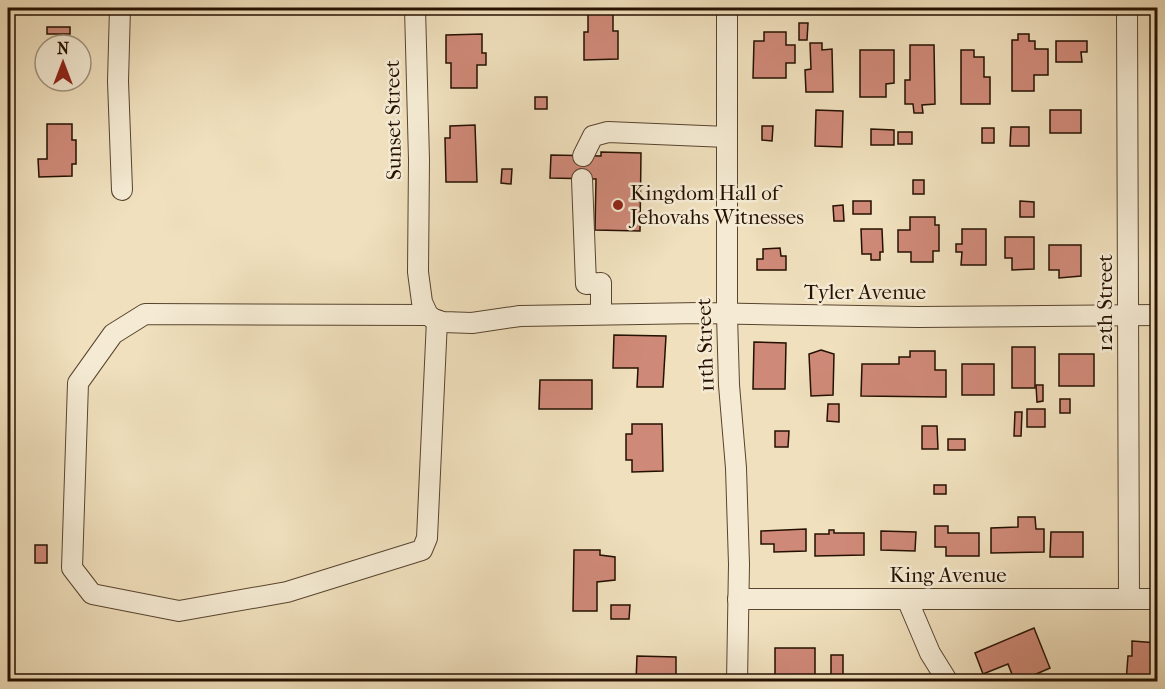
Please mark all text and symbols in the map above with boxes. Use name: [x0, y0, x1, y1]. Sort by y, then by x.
north arrow: [33, 33, 93, 93]
text: N: [57, 39, 70, 58]
street label: Sunset Street: [380, 59, 406, 180]
place label: Kingdom Hall of Jehovahs Witnesses: [628, 181, 804, 229]
marker: Kingdom Hall of Jehovahs Witnesses: [611, 198, 625, 212]
street label: 12th Street: [1093, 254, 1117, 352]
street label: Tyler Avenue: [804, 280, 926, 304]
street label: 11th Street: [691, 297, 719, 392]
street label: King Avenue: [889, 563, 1007, 587]

